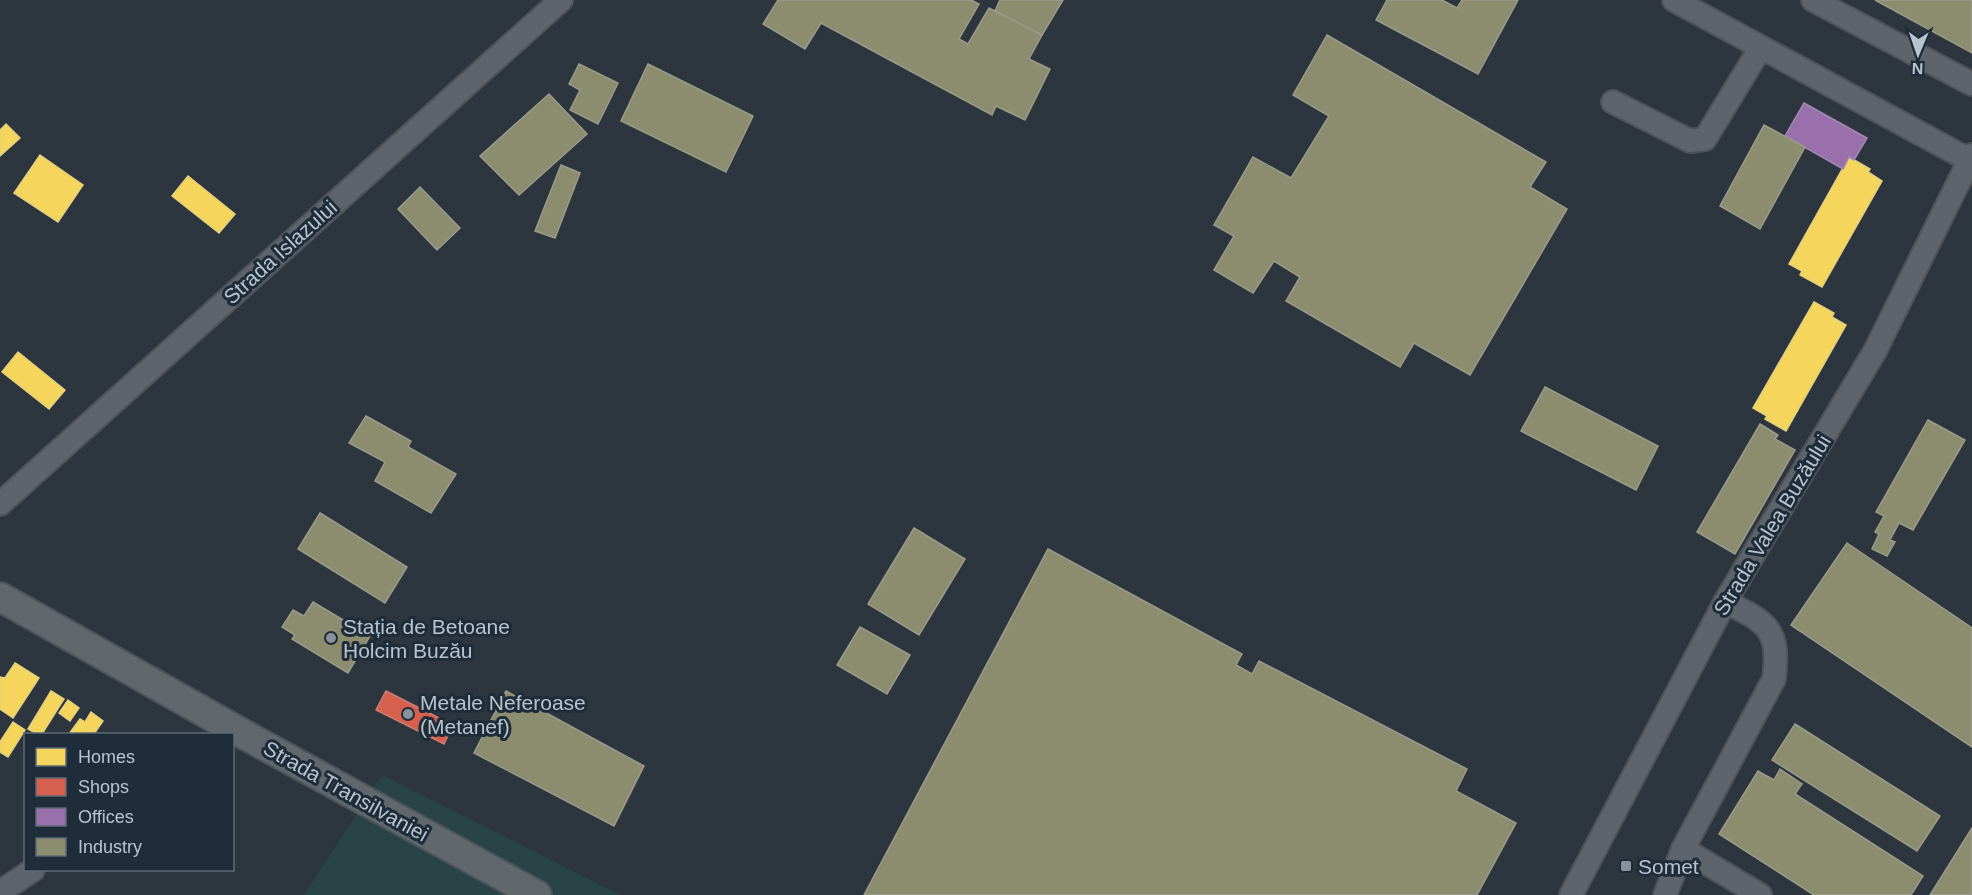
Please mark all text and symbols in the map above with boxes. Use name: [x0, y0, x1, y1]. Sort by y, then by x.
north arrow: [1888, 24, 1948, 84]
text: N: [1911, 60, 1924, 77]
street label: Strada Islazului: [219, 195, 341, 309]
street label: Strada Valea Buzăului: [1709, 431, 1835, 619]
place label: Stația de Betoane Holcim Buzău: [343, 615, 510, 662]
marker: Stația de Betoane Holcim Buzău: [324, 631, 338, 645]
place label: Metale Neferoase (Metanef): [420, 691, 586, 738]
marker: Metale Neferoase (Metanef): [401, 707, 415, 721]
legend: [24, 733, 234, 871]
street label: Strada Transilvaniei: [260, 736, 432, 846]
text: Homes: [78, 747, 135, 767]
text: Shops: [78, 777, 129, 797]
text: Offices: [78, 807, 134, 827]
text: Industry: [78, 837, 142, 857]
place label: Somet: [1638, 855, 1699, 878]
marker: Somet: [1619, 859, 1633, 873]

